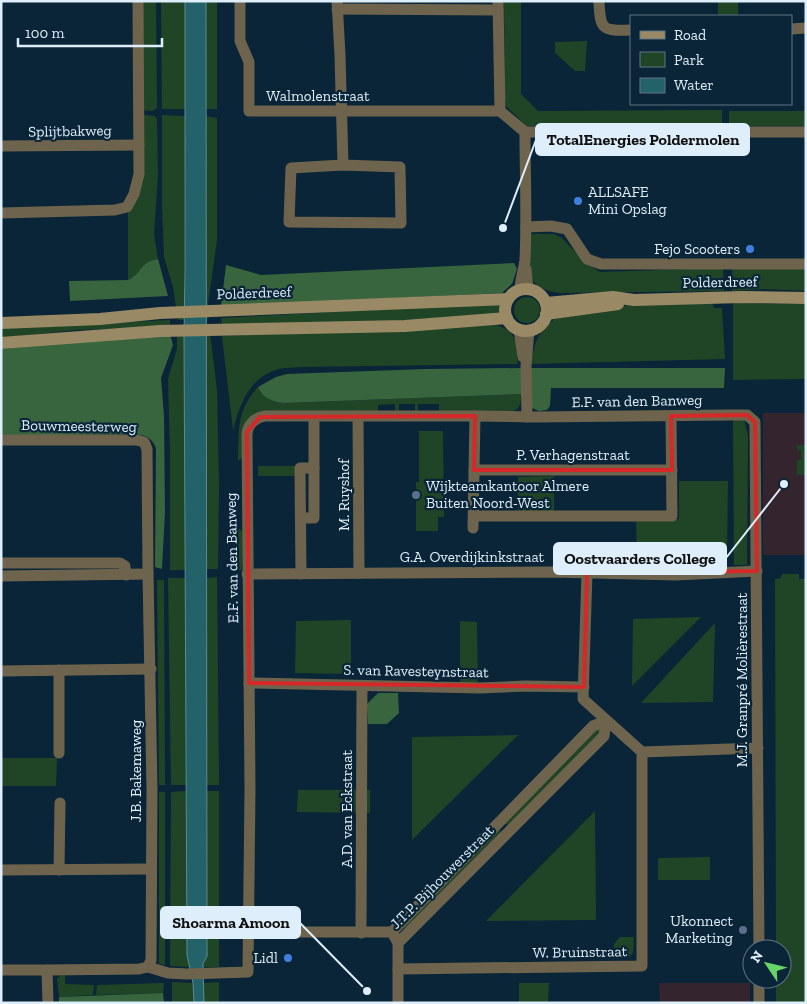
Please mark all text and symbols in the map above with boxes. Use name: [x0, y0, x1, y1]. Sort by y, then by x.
scale bar: [18, 15, 161, 47]
legend: [630, 15, 792, 105]
text: 100 m: [25, 24, 64, 42]
text: Road: [674, 26, 707, 44]
text: Park: [674, 51, 704, 69]
text: Water: [674, 76, 714, 94]
street label: Walmolenstraat: [266, 87, 370, 105]
street label: Splijtbakweg: [28, 121, 112, 141]
callout: TotalEnergies Poldermolen: [536, 124, 749, 155]
text: TotalEnergies Poldermolen: [546, 130, 740, 149]
place label: ALLSAFE Mini Opslag: [588, 183, 667, 218]
marker: ALLSAFE Mini Opslag: [572, 195, 584, 207]
place label: Fejo Scooters: [654, 240, 740, 258]
marker: Fejo Scooters: [744, 243, 756, 255]
street label: Polderdreef: [682, 272, 759, 292]
street label: Polderdreef: [216, 283, 293, 303]
street label: E.F. van den Banweg: [571, 391, 703, 411]
street label: Bouwmeesterweg: [21, 416, 137, 436]
street label: P. Verhagenstraat: [516, 446, 630, 464]
street label: M. Ruyshof: [335, 458, 353, 531]
place label: Wijkteamkantoor Almere Buiten Noord-West: [426, 477, 589, 512]
marker: Wijkteamkantoor Almere Buiten Noord-West: [410, 489, 422, 501]
street label: E.F. van den Banweg: [222, 492, 242, 624]
callout: Oostvaarders College: [554, 543, 726, 574]
street label: G.A. Overdijkinkstraat: [400, 548, 545, 566]
text: Oostvaarders College: [564, 549, 716, 568]
street label: M.J. Granpré Molièrestraat: [733, 592, 751, 767]
street label: S. van Ravesteynstraat: [343, 661, 489, 681]
street label: J.B. Bakemaweg: [127, 720, 145, 822]
street label: A.D. van Eckstraat: [338, 749, 356, 868]
street label: J.T.P. Bijhouwerstraat: [386, 821, 498, 933]
callout: Shoarma Amoon: [161, 907, 300, 938]
place label: Ukonnect Marketing: [665, 912, 733, 947]
text: Shoarma Amoon: [172, 913, 290, 932]
marker: Ukonnect Marketing: [737, 924, 749, 936]
north arrow: [742, 939, 792, 989]
street label: W. Bruinstraat: [533, 942, 628, 962]
text: N: [747, 947, 767, 966]
place label: Lidl: [253, 949, 278, 967]
marker: Lidl: [282, 952, 294, 964]

